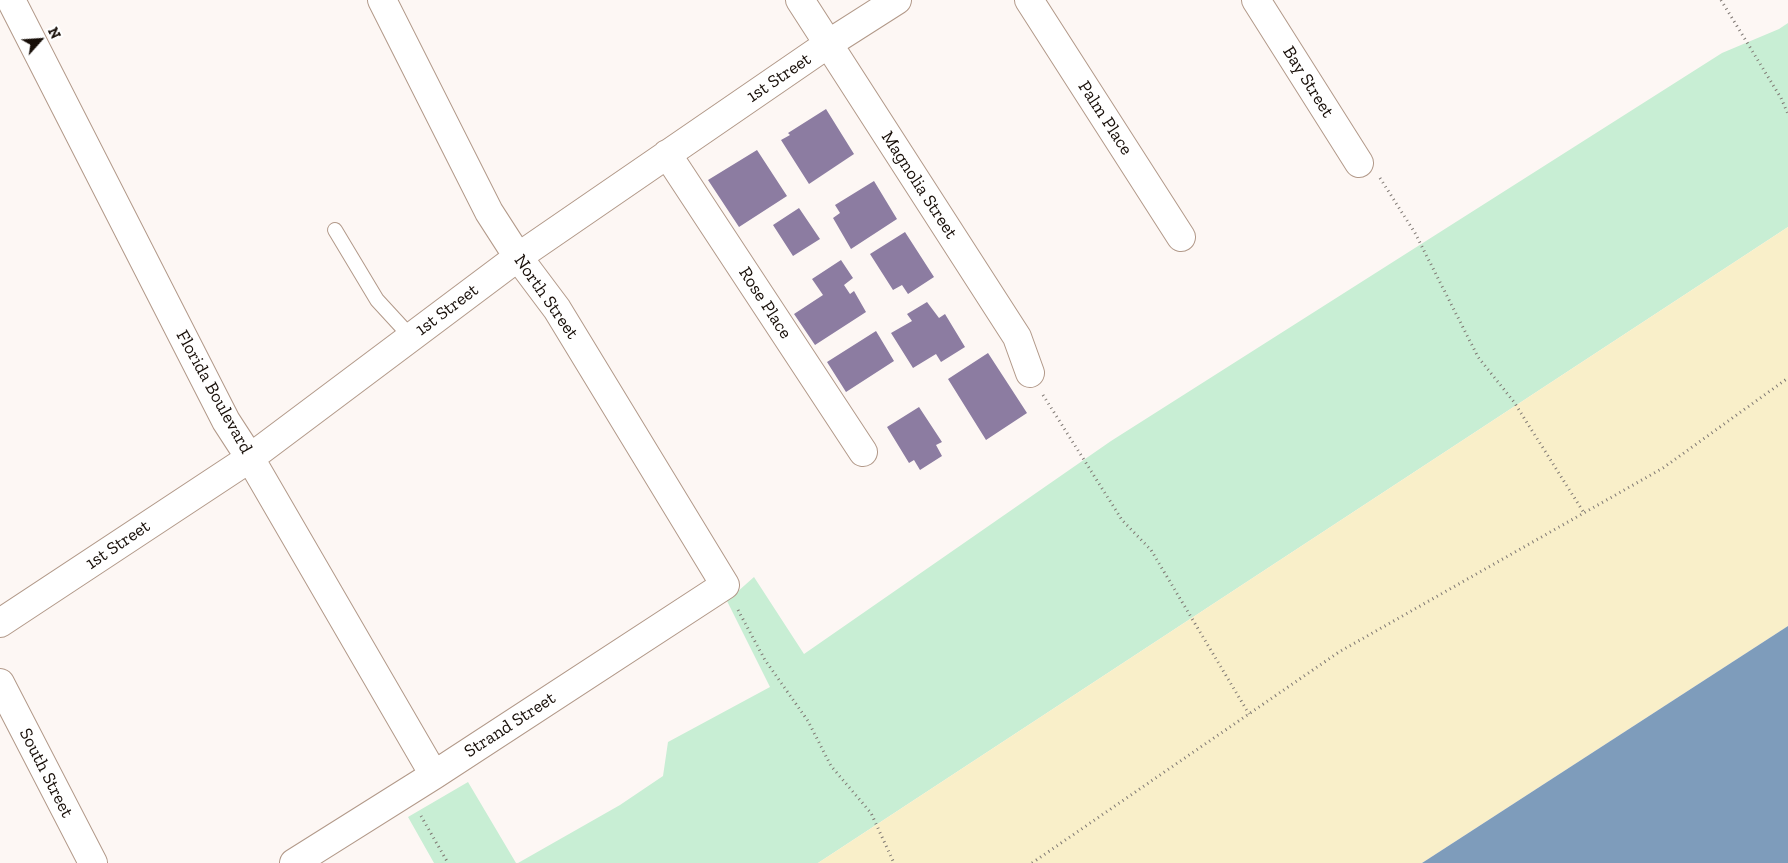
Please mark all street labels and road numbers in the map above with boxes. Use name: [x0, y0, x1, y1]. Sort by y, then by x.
street label: Bay Street: [1278, 42, 1338, 122]
street label: 1st Street: [743, 49, 815, 107]
street label: Palm Place: [1073, 77, 1137, 159]
street label: Magnolia Street: [876, 127, 962, 243]
street label: North Street: [509, 251, 583, 343]
street label: Rose Place: [734, 263, 796, 343]
street label: 1st Street: [411, 279, 483, 341]
street label: Florida Boulevard: [171, 327, 257, 457]
street label: 1st Street: [82, 516, 154, 574]
street label: Strand Street: [460, 688, 560, 762]
street label: South Street: [14, 725, 78, 821]

